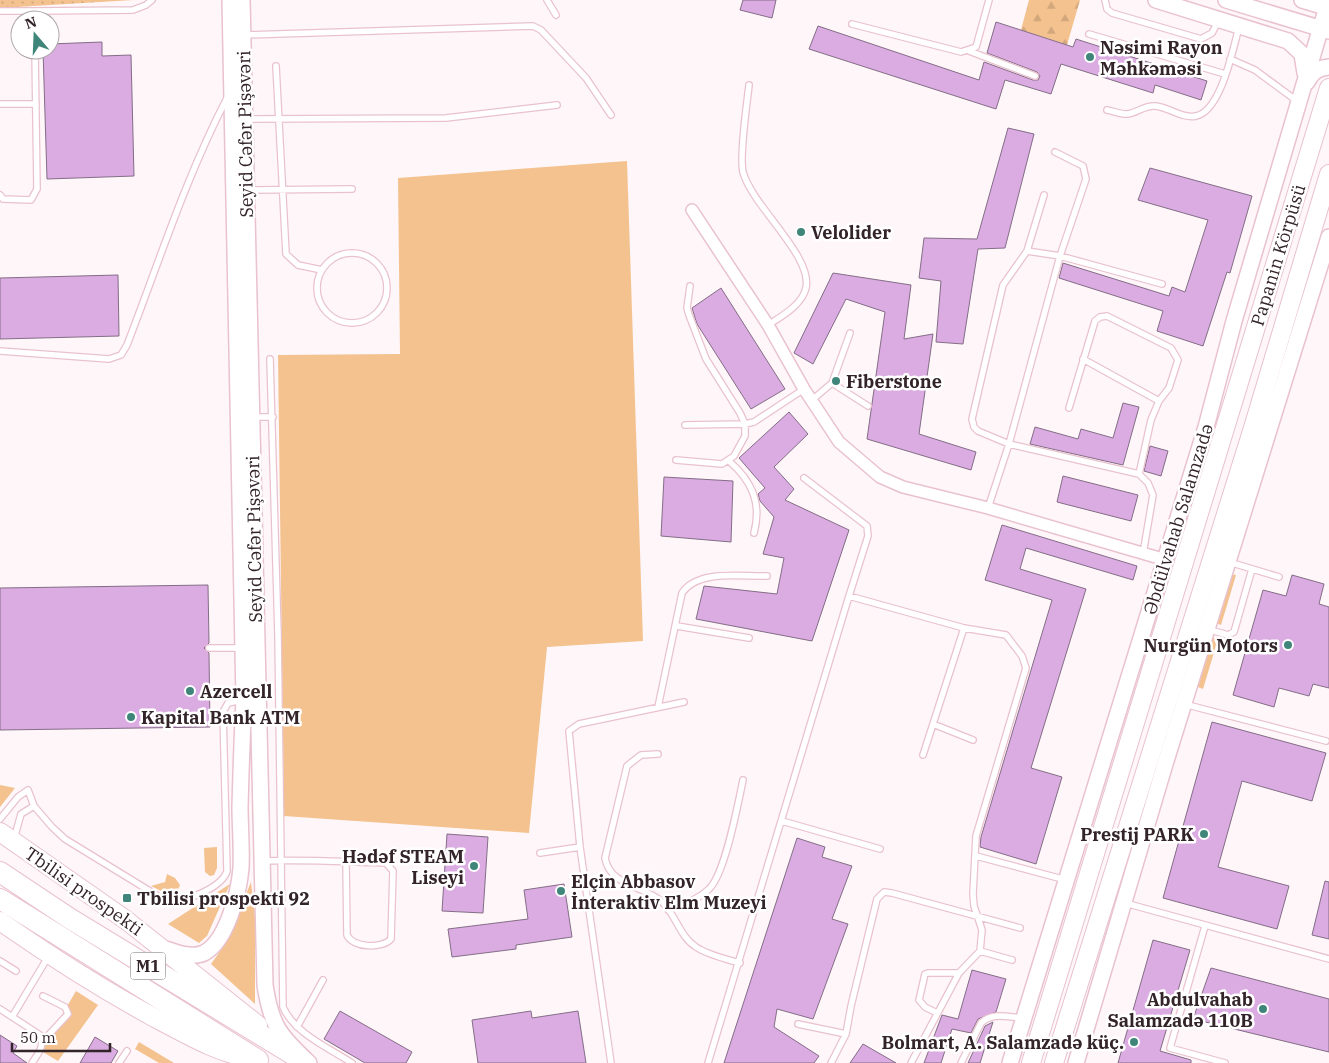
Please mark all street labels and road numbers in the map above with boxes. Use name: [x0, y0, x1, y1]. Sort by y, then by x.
street label: Seyid Cəfər Pişəvəri: [232, 50, 258, 218]
street label: Papanin Körpüsü: [1245, 181, 1311, 329]
street label: Əbdülvahab Salamzadə: [1138, 421, 1218, 617]
street label: Seyid Cəfər Pişəvəri: [241, 455, 267, 623]
street label: Tbilisi prospekti: [20, 842, 148, 940]
road number: M1: [130, 952, 166, 979]

